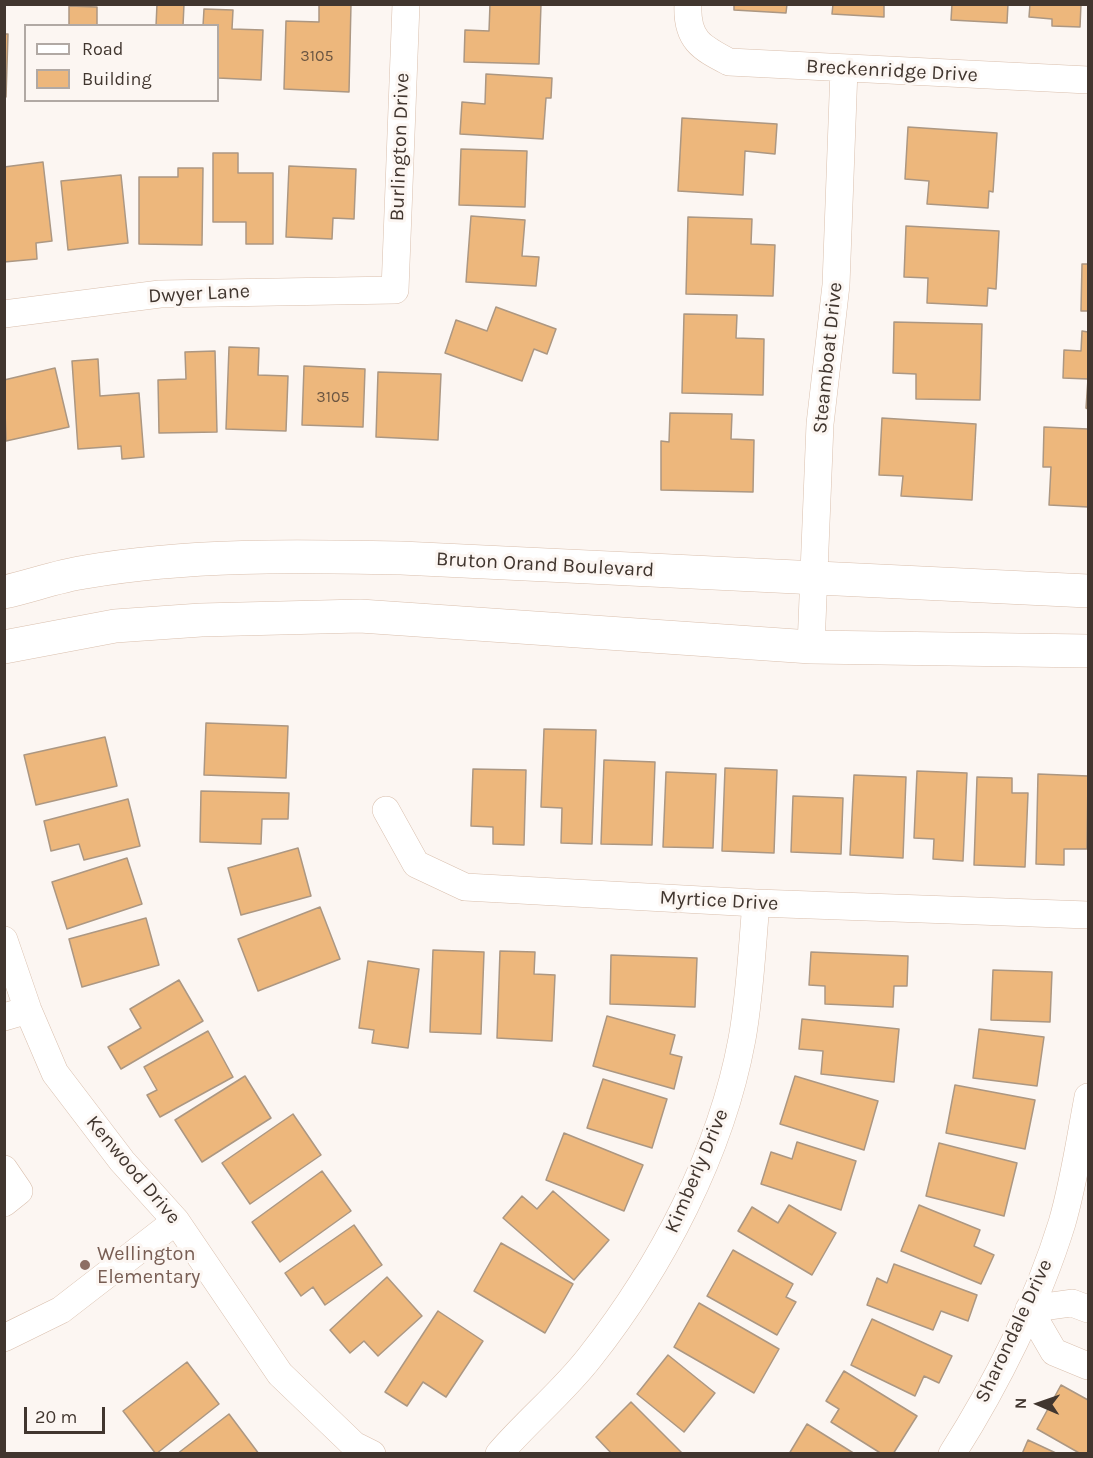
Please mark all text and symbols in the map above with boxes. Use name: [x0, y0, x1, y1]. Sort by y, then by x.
legend: [24, 24, 219, 102]
text: Road: [82, 38, 123, 60]
house number: 3105: [300, 46, 334, 66]
street label: Breckenridge Drive: [806, 55, 978, 87]
text: Building: [82, 68, 152, 90]
street label: Burlington Drive: [385, 72, 415, 222]
street label: Dwyer Lane: [147, 279, 251, 309]
street label: Steamboat Drive: [808, 281, 848, 435]
house number: 3105: [316, 387, 350, 407]
street label: Bruton Orand Boulevard: [435, 547, 655, 583]
street label: Myrtice Drive: [659, 886, 779, 916]
street label: Kimberly Drive: [660, 1105, 734, 1237]
street label: Kenwood Drive: [81, 1111, 185, 1229]
place label: Wellington Elementary: [97, 1242, 200, 1289]
street label: Sharondale Drive: [970, 1255, 1058, 1407]
marker: Wellington Elementary: [78, 1258, 92, 1272]
north arrow: [1009, 1374, 1069, 1434]
scale bar: [27, 1395, 108, 1433]
text: N: [1011, 1397, 1030, 1409]
text: 20 m: [35, 1406, 77, 1428]

